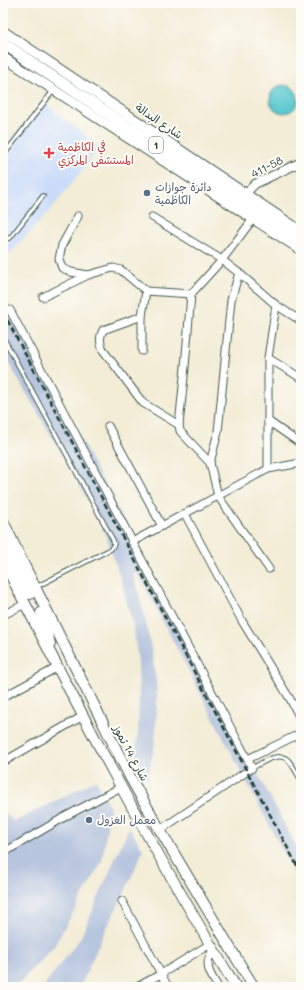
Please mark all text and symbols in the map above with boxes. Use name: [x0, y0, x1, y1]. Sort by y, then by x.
street label: شارع البدالة: [132, 99, 186, 143]
road number: 1: [149, 137, 163, 153]
place label: في الكاظمية المستشفى المركزي: [58, 139, 134, 169]
marker: في الكاظمية المستشفى المركزي: [43, 147, 55, 159]
street label: 411-58: [248, 152, 286, 181]
place label: دائرة جوازات الكاظمية: [155, 179, 211, 207]
marker: دائرة جوازات الكاظمية: [142, 188, 152, 198]
street label: شارع 14 تموز: [108, 721, 152, 784]
place label: معمل الغزول: [97, 812, 156, 827]
marker: معمل الغزول: [84, 815, 94, 825]

